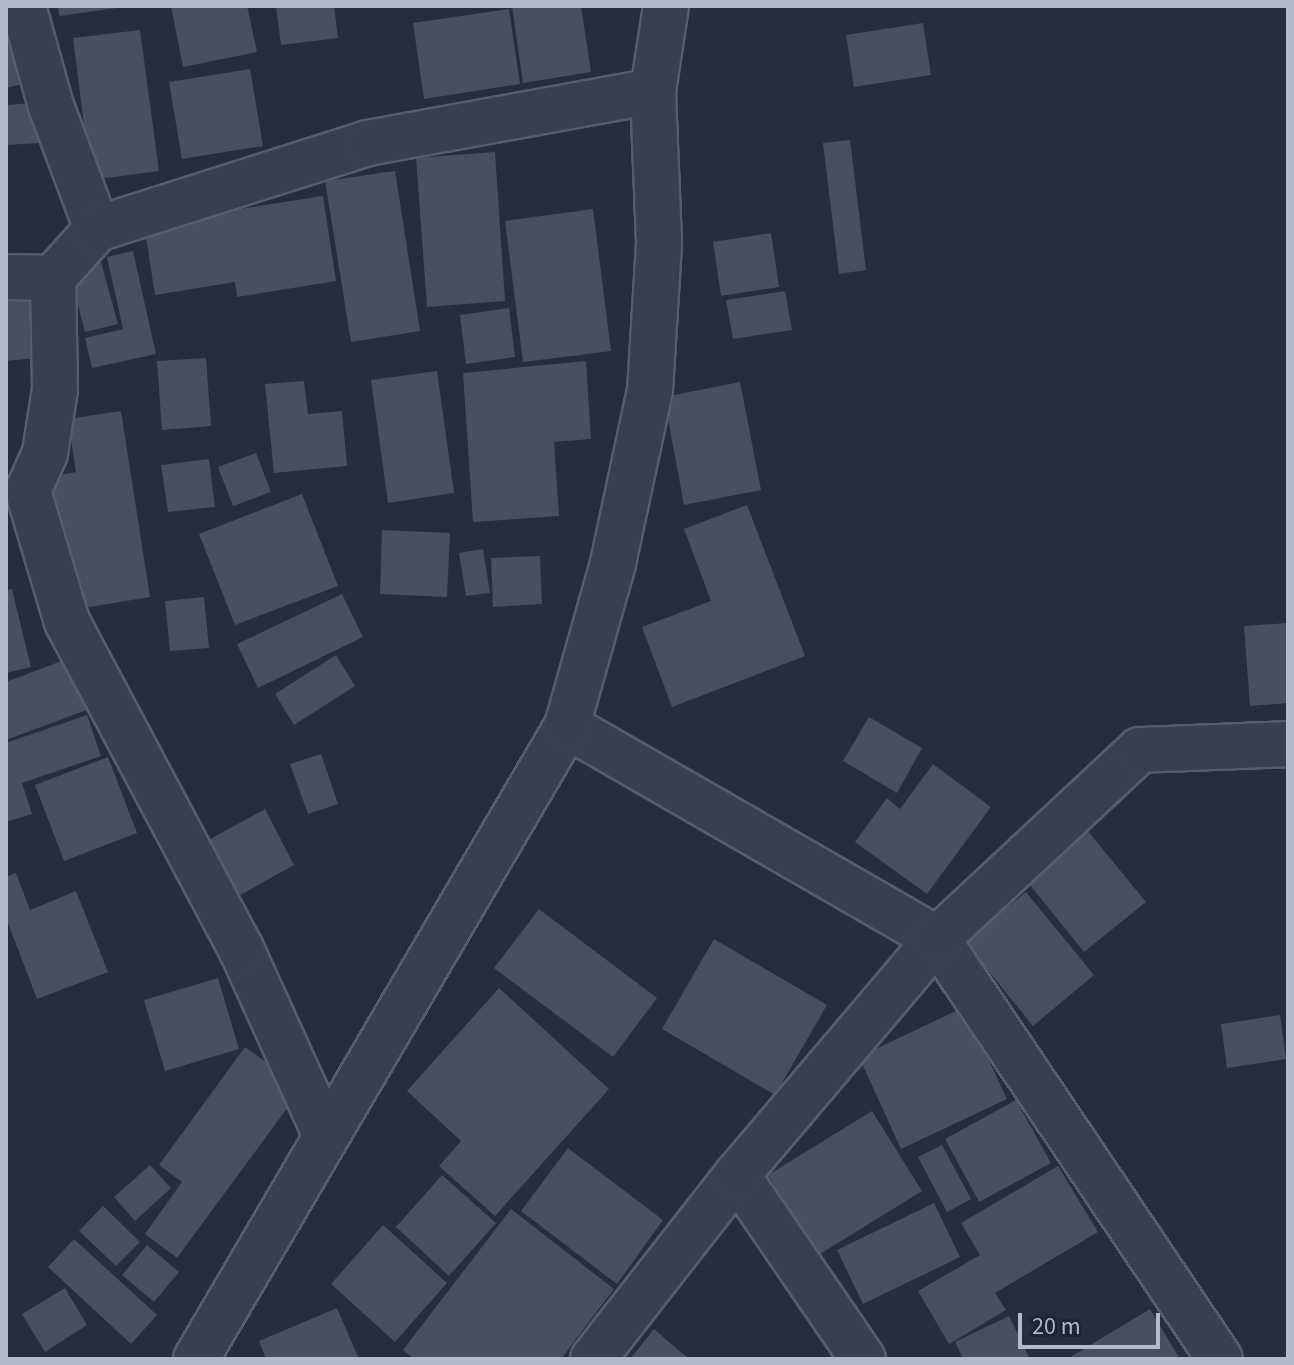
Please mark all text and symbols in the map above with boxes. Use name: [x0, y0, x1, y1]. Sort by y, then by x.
scale bar: [1022, 1297, 1164, 1347]
text: 20 m: [1032, 1309, 1081, 1344]

